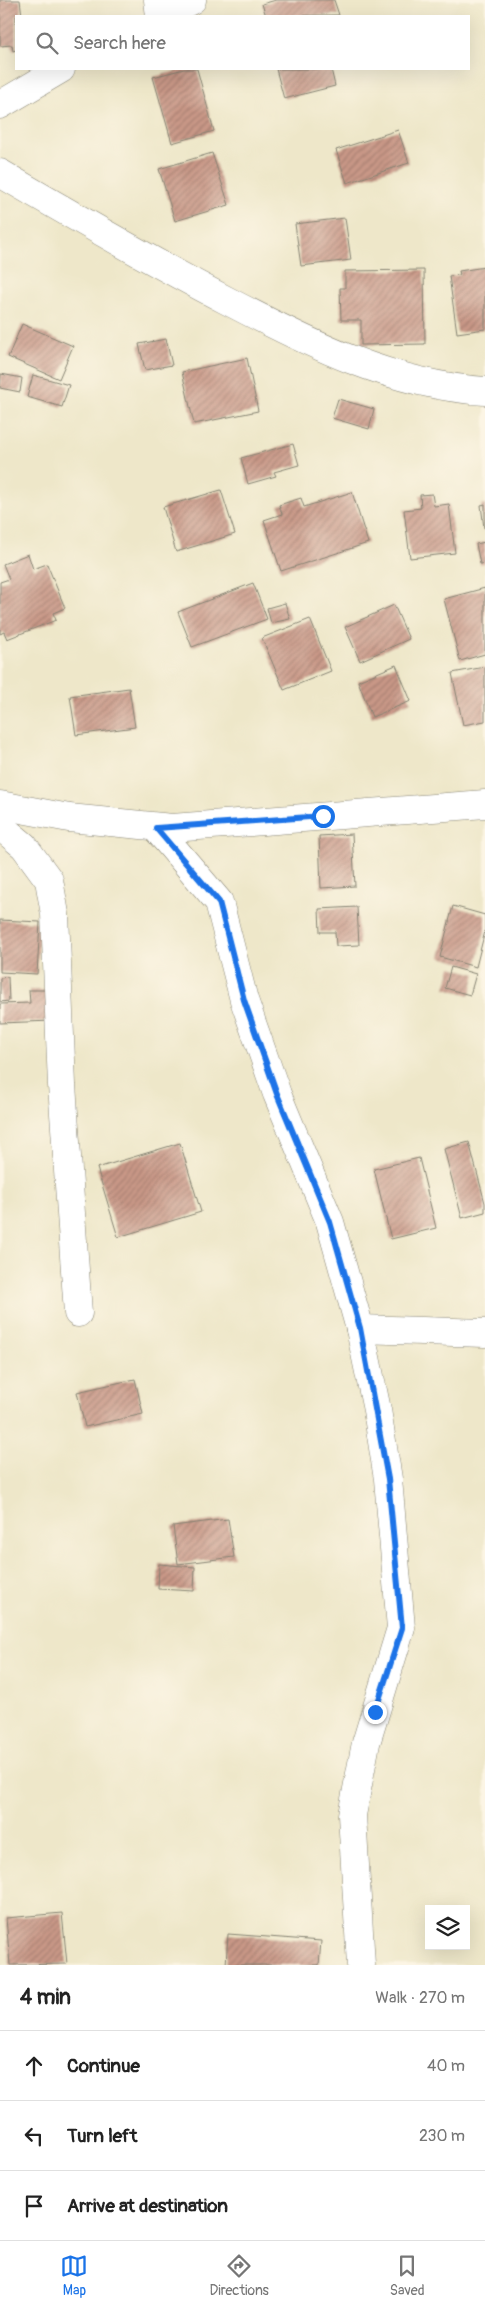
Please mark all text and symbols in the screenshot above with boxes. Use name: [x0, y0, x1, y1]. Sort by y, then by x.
search box: [15, 15, 470, 70]
icon: search: [33, 29, 61, 57]
text: Search here: [73, 31, 166, 55]
route start: [312, 805, 335, 828]
route end: [364, 1701, 387, 1724]
map controls: [425, 1905, 470, 1950]
button: layers: [425, 1905, 470, 1950]
text: 4 min: [20, 1984, 71, 2011]
text: Walk · 270 m: [375, 1988, 465, 2008]
icon: ahead: [20, 2052, 48, 2080]
text: Continue: [67, 2054, 140, 2078]
text: 40 m: [427, 2056, 465, 2076]
icon: left: [20, 2122, 48, 2150]
text: Turn left: [67, 2124, 137, 2148]
text: 230 m: [419, 2126, 465, 2146]
icon: arrive: [20, 2192, 48, 2220]
text: Arrive at destination: [67, 2194, 228, 2218]
tab: Map: [60, 2252, 88, 2299]
tab: Directions: [209, 2252, 269, 2299]
tab: Saved: [390, 2252, 425, 2299]

